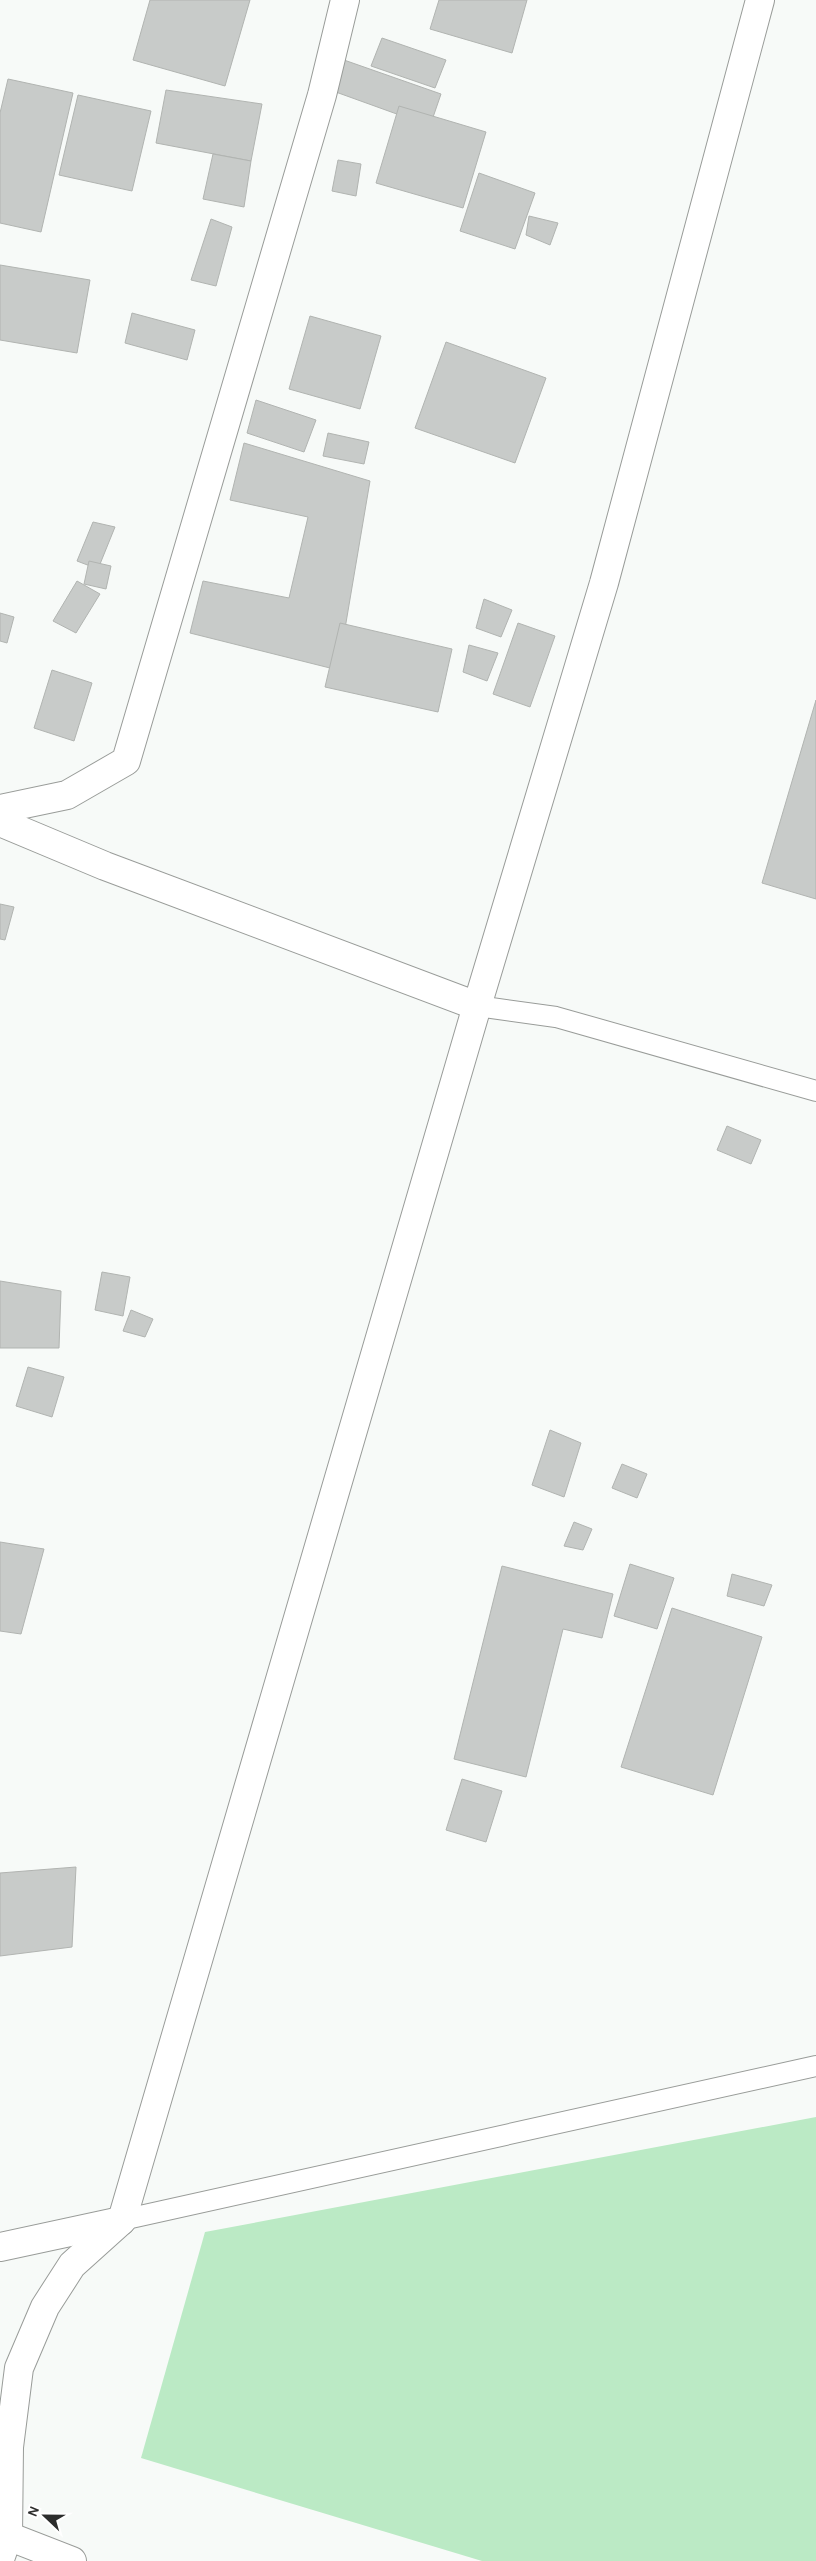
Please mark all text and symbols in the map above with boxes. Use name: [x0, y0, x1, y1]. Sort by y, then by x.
north arrow: [20, 2491, 70, 2541]
text: N: [24, 2503, 43, 2519]

